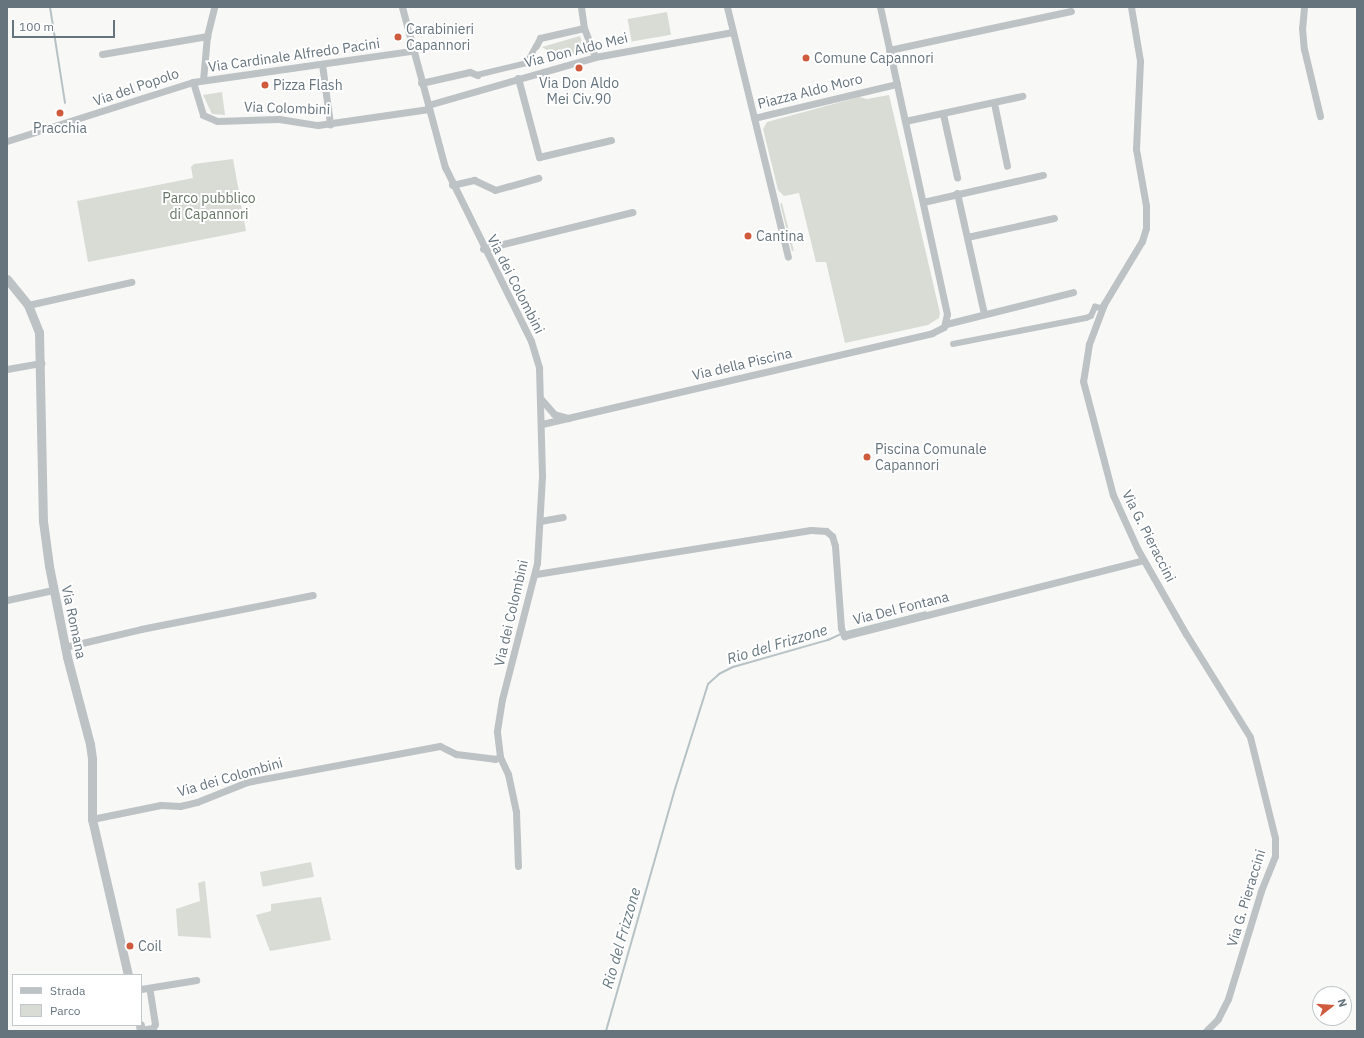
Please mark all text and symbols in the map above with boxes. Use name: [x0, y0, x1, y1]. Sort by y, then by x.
scale bar: [14, 12, 117, 38]
text: 100 m: [19, 19, 54, 34]
place label: Carabinieri Capannori: [406, 21, 474, 54]
street label: Via Don Aldo Mei: [523, 29, 629, 71]
marker: Carabinieri Capannori: [393, 32, 403, 42]
street label: Via Cardinale Alfredo Pacini: [207, 35, 381, 75]
place label: Comune Capannori: [814, 50, 934, 66]
marker: Comune Capannori: [801, 53, 811, 63]
marker: Via Don Aldo Mei Civ.90: [574, 63, 584, 73]
street label: Via del Popolo: [91, 65, 181, 109]
street label: Piazza Aldo Moro: [756, 70, 864, 112]
place label: Via Don Aldo Mei Civ.90: [539, 75, 619, 108]
place label: Pizza Flash: [273, 77, 343, 93]
marker: Pizza Flash: [260, 80, 270, 90]
street label: Via Colombini: [244, 98, 330, 118]
marker: Pracchia: [55, 108, 65, 118]
place label: Pracchia: [33, 120, 87, 136]
park label: Parco pubblico di Capannori: [162, 190, 256, 222]
place label: Cantina: [756, 228, 804, 244]
marker: Cantina: [743, 231, 753, 241]
street label: Via dei Colombini: [484, 232, 548, 336]
street label: Via della Piscina: [691, 344, 793, 384]
place label: Piscina Comunale Capannori: [875, 441, 987, 474]
marker: Piscina Comunale Capannori: [862, 452, 872, 462]
street label: Via G. Pieraccini: [1119, 487, 1179, 585]
street label: Via dei Colombini: [491, 558, 531, 668]
street label: Via Romana: [58, 584, 90, 660]
street label: Via Del Fontana: [851, 588, 951, 628]
water label: Rio del Frizzone: [725, 620, 829, 668]
street label: Via dei Colombini: [175, 754, 285, 800]
street label: Via G. Pieraccini: [1223, 847, 1269, 949]
water label: Rio del Frizzone: [598, 886, 644, 990]
place label: Coil: [138, 938, 162, 954]
marker: Coil: [125, 941, 135, 951]
legend: [12, 974, 142, 1026]
text: Strada: [50, 983, 85, 998]
north arrow: [1312, 986, 1352, 1026]
text: N: [1335, 997, 1350, 1009]
text: Parco: [50, 1003, 81, 1018]

